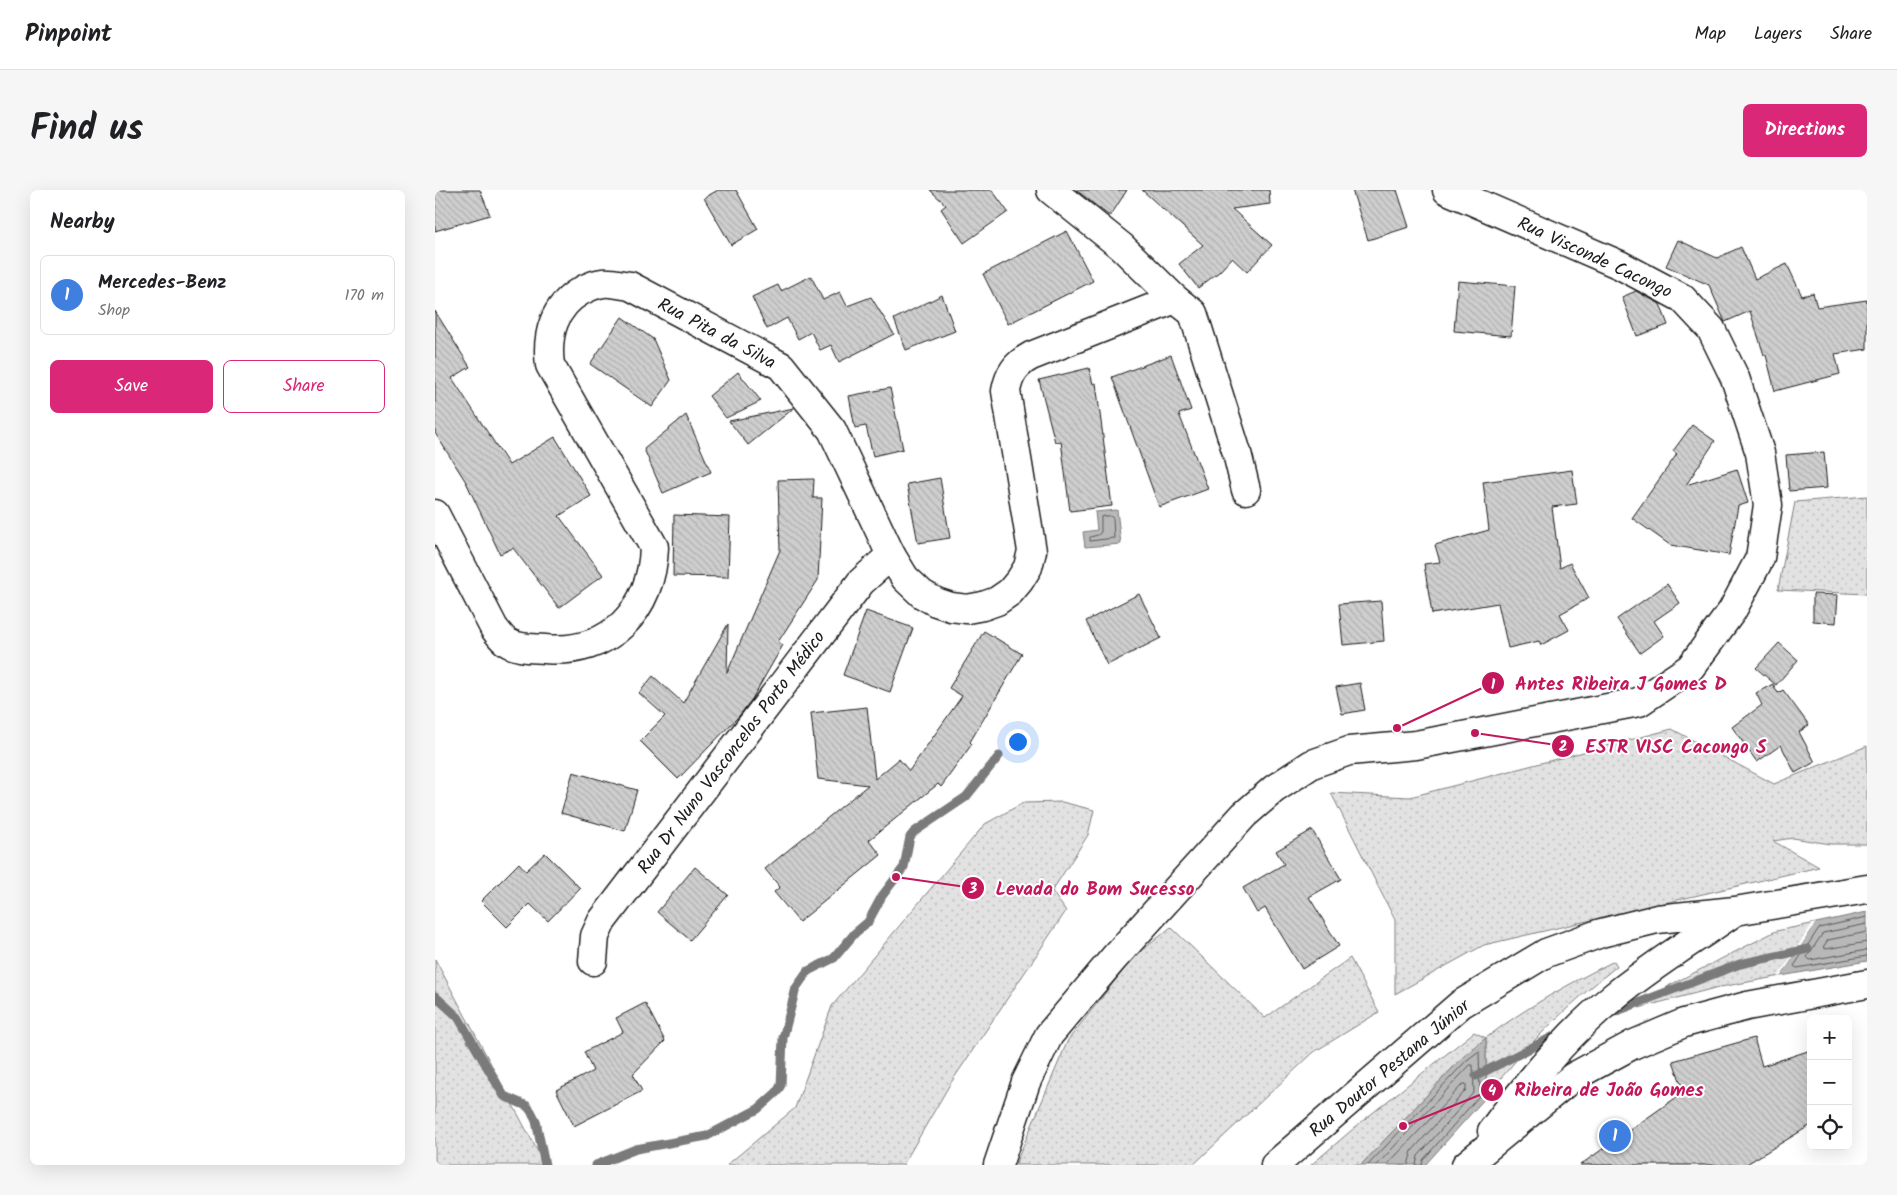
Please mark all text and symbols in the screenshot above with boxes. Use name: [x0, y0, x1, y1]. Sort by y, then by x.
text: Pinpoint: [25, 15, 112, 54]
text: Map: [1695, 20, 1726, 49]
text: Layers: [1754, 20, 1802, 49]
text: Share: [1830, 20, 1872, 49]
text: Find us: [30, 102, 143, 158]
button: Directions: [1743, 104, 1867, 157]
text: Nearby: [50, 206, 115, 239]
street label: Rua Visconde Cacongo: [1512, 210, 1677, 307]
text: Mercedes-Benz: [98, 268, 226, 298]
text: 1: [65, 283, 69, 308]
text: 170 m: [344, 283, 384, 308]
street label: Rua Pita da Silva: [652, 291, 781, 378]
text: Shop: [98, 298, 130, 323]
button: Save: [50, 360, 213, 413]
button: Share: [223, 360, 385, 413]
street label: Rua Dr Nuno Vasconcelos Porto Médico: [631, 625, 834, 881]
callout: Antes Ribeira J Gomes D: [1480, 666, 1737, 700]
text: Antes Ribeira J Gomes D: [1515, 670, 1727, 700]
text: 1: [1491, 673, 1496, 697]
your location: [1005, 729, 1031, 755]
callout: ESTR VISC Cacongo S: [1551, 729, 1777, 763]
text: ESTR VISC Cacongo S: [1585, 733, 1767, 763]
text: 2: [1559, 735, 1568, 759]
callout: Levada do Bom Sucesso: [961, 871, 1205, 905]
text: Levada do Bom Sucesso: [996, 875, 1195, 905]
text: 3: [968, 877, 977, 901]
street label: Rua Doutor Pestana Júnior: [1303, 992, 1478, 1145]
map controls: [1807, 1015, 1852, 1150]
button: +: [1807, 1015, 1852, 1060]
button: −: [1807, 1060, 1852, 1105]
callout: Ribeira de João Gomes: [1480, 1073, 1714, 1107]
text: Ribeira de João Gomes: [1514, 1076, 1704, 1106]
text: 4: [1488, 1079, 1496, 1103]
button: locate: [1807, 1105, 1852, 1150]
pin: 1: [1599, 1117, 1631, 1155]

